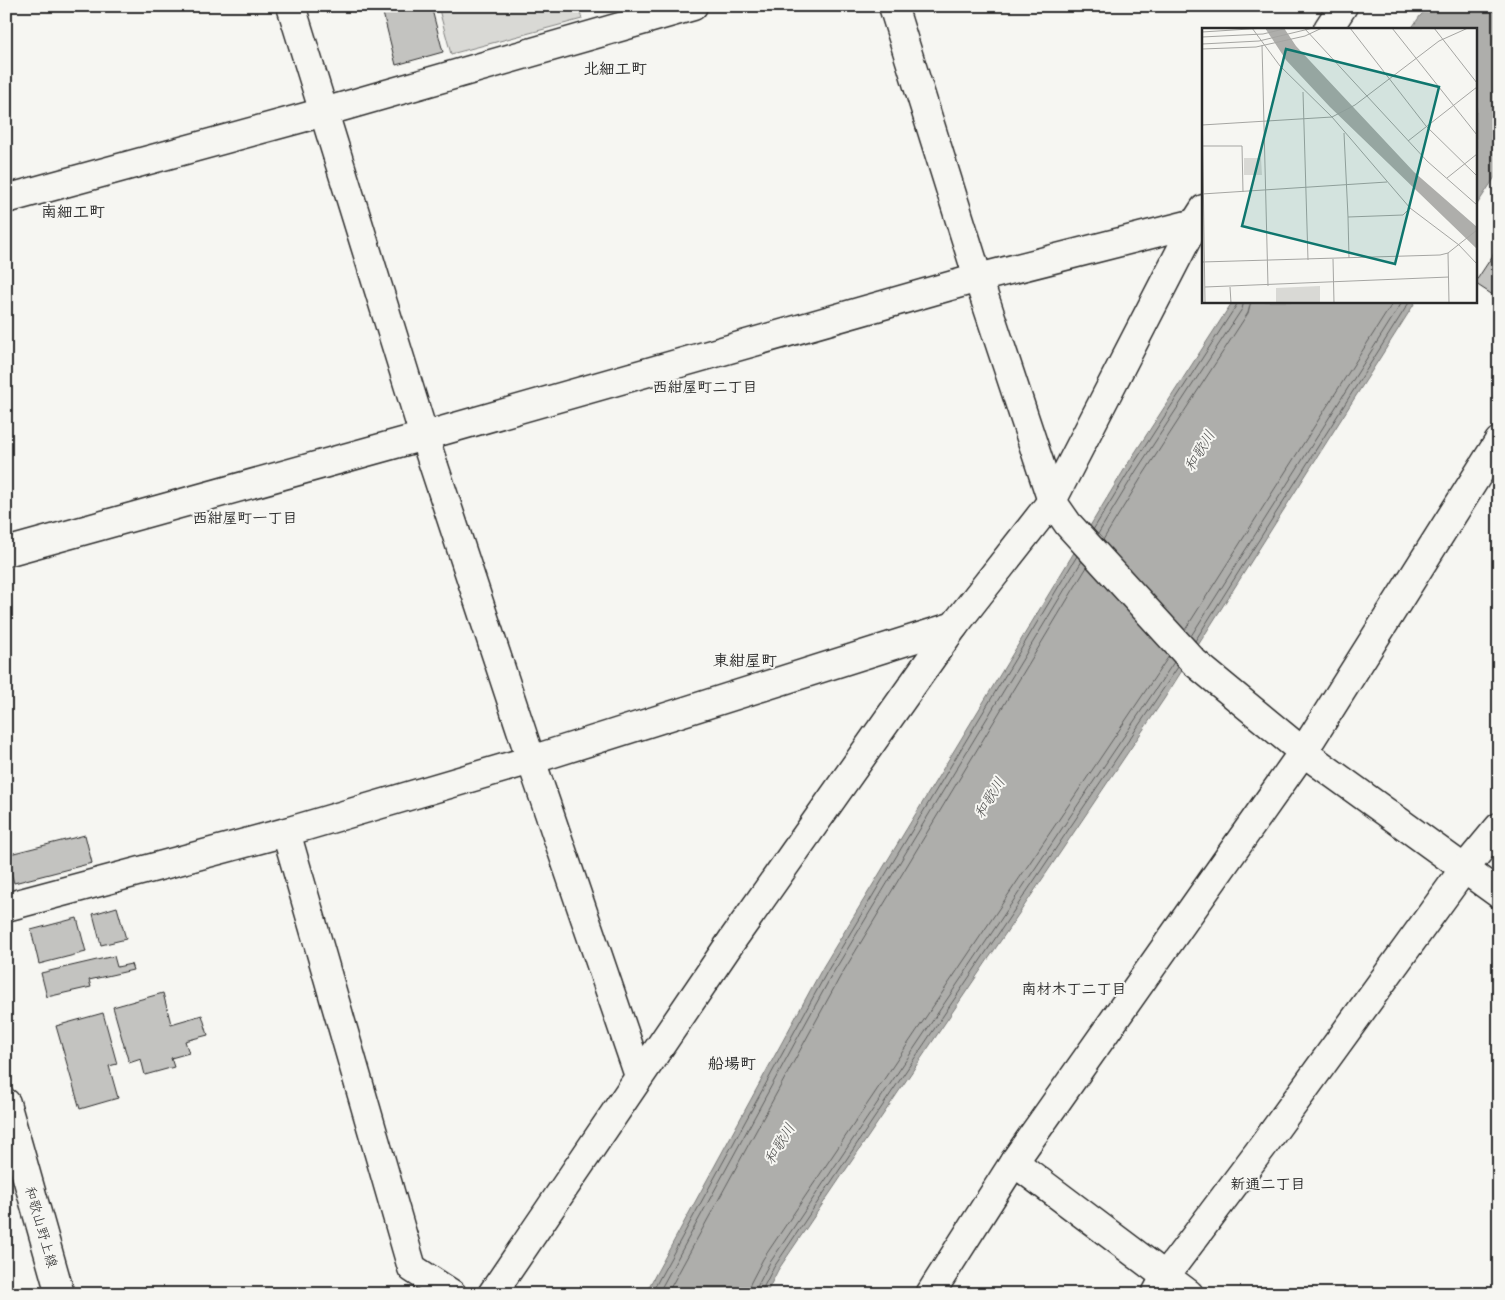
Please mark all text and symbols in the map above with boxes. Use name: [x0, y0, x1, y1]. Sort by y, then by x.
inset map: [1202, 28, 1478, 302]
district label: 北細工町: [583, 60, 647, 79]
district label: 南細工町: [41, 203, 105, 222]
district label: 西紺屋町二丁目: [652, 378, 758, 397]
water label: 和歌川: [1180, 427, 1220, 475]
district label: 西紺屋町一丁目: [192, 509, 298, 528]
district label: 東紺屋町: [713, 652, 777, 671]
water label: 和歌川: [970, 774, 1010, 822]
district label: 南材木丁二丁目: [1021, 980, 1127, 999]
district label: 船場町: [708, 1055, 756, 1074]
water label: 和歌川: [760, 1120, 800, 1168]
district label: 新通二丁目: [1230, 1175, 1306, 1194]
street label: 和歌山野上線: [21, 1184, 61, 1270]

